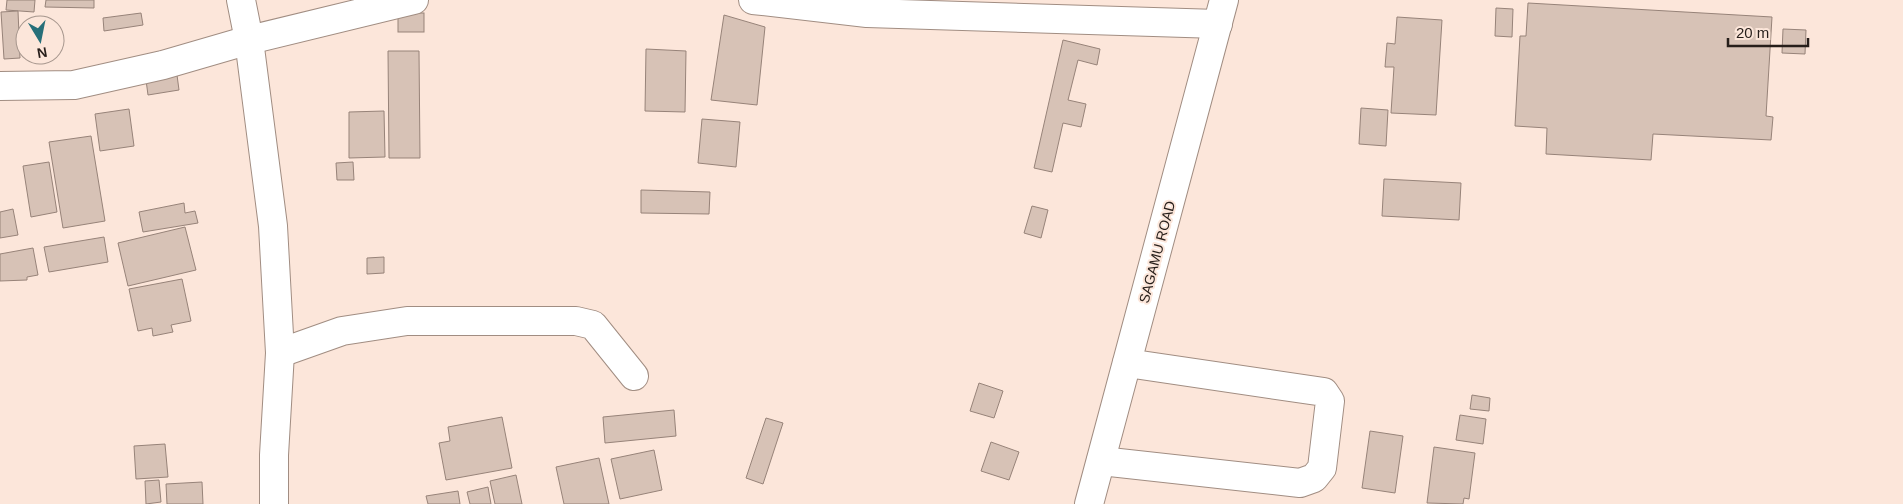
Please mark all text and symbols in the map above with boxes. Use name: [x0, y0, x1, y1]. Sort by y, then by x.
north arrow: [15, 15, 65, 65]
scale bar: [1728, 15, 1808, 47]
text: 20 m: [1736, 24, 1769, 41]
text: N: [36, 44, 49, 62]
street label: SAGAMU ROAD: [1136, 199, 1178, 305]

